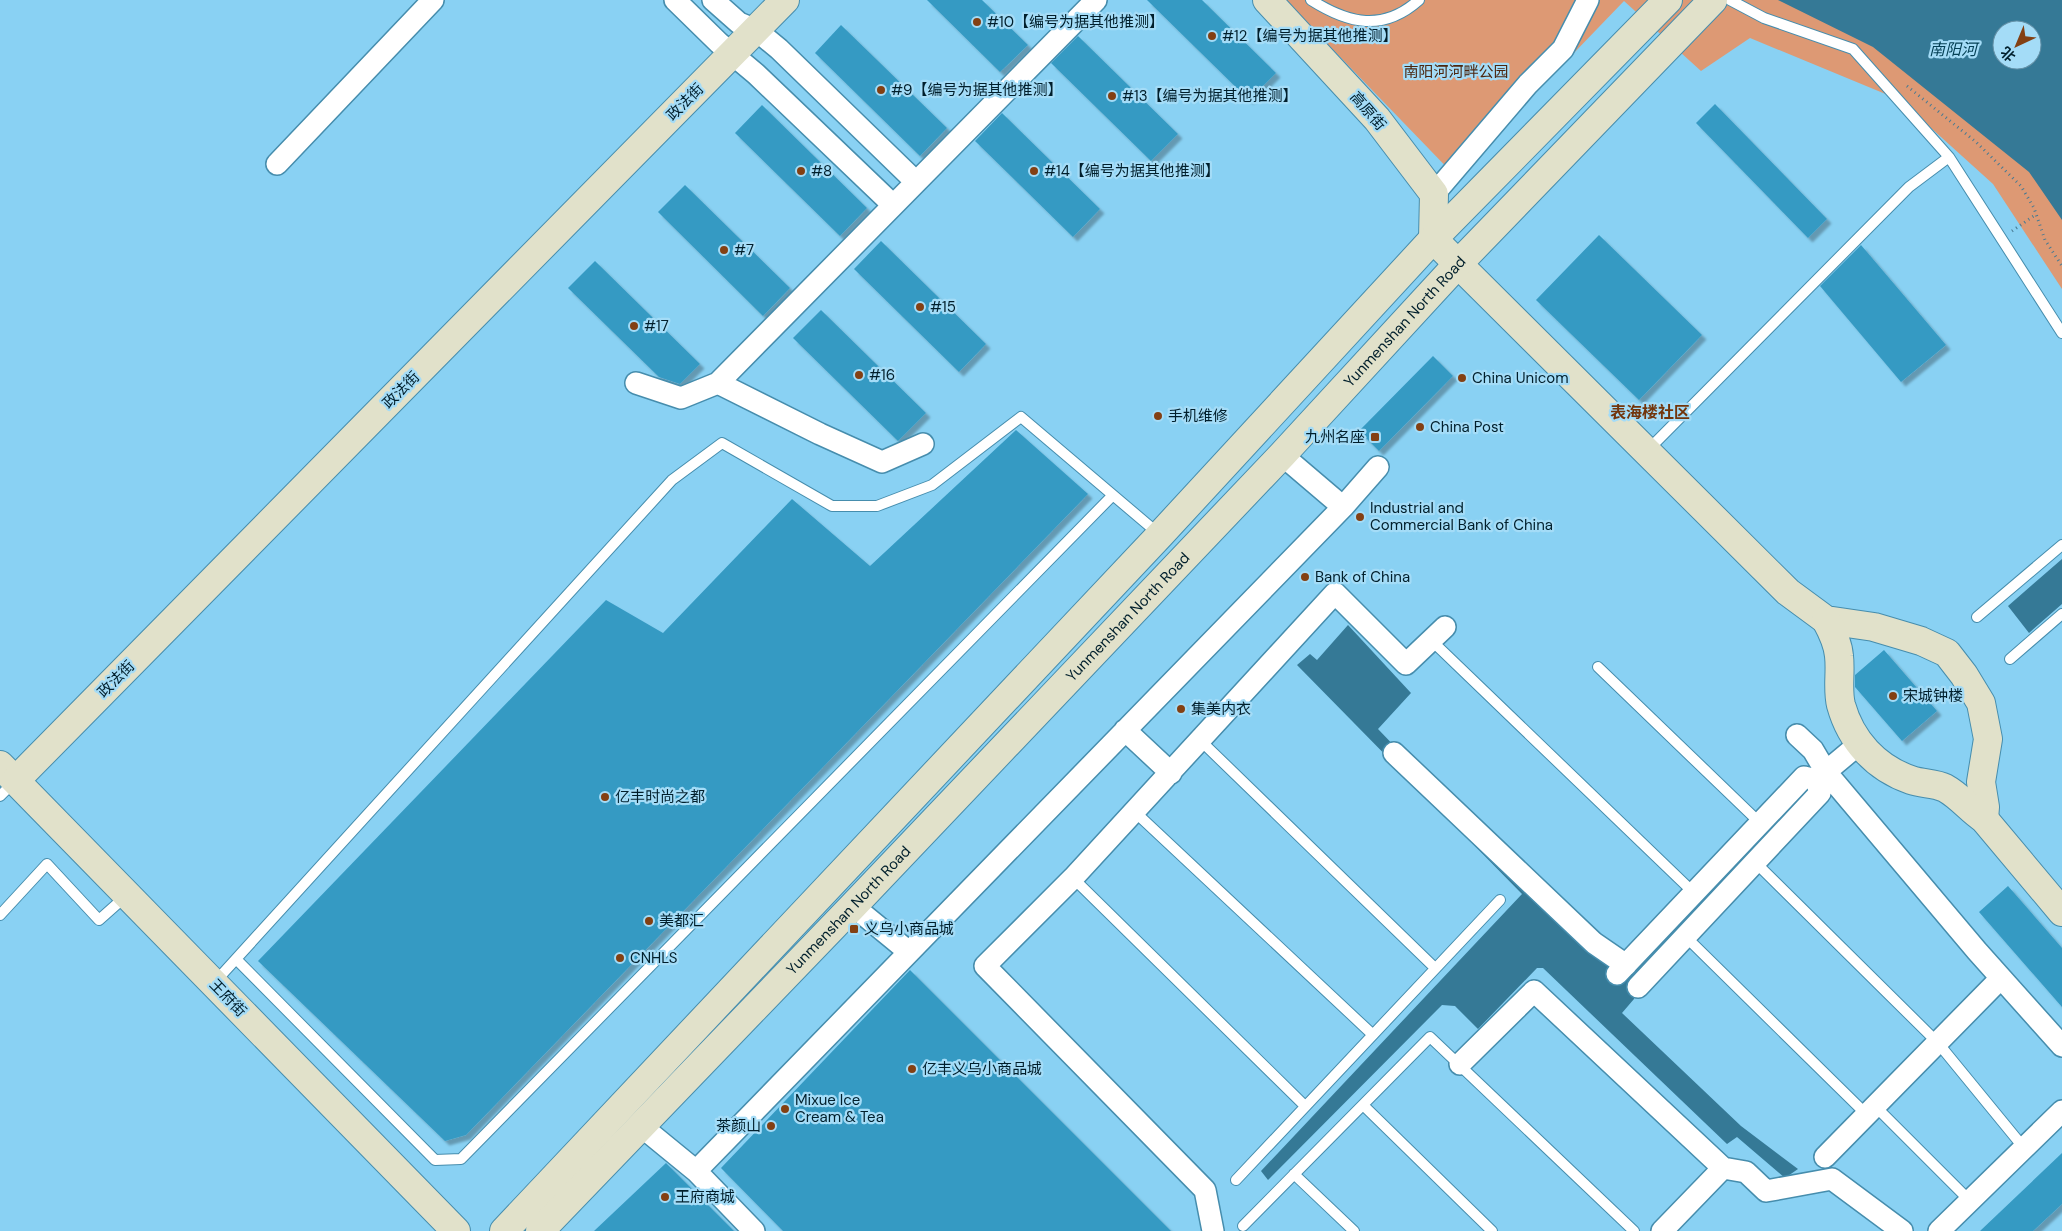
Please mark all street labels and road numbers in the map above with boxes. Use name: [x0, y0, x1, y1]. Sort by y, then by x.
street label: 政法街: [662, 79, 708, 125]
street label: 高原街: [1346, 87, 1390, 135]
street label: Yunmenshan North Road: [1339, 252, 1470, 391]
street label: 政法街: [378, 367, 424, 413]
street label: Yunmenshan North Road: [1062, 548, 1194, 686]
street label: 政法街: [93, 656, 139, 702]
street label: Yunmenshan North Road: [782, 842, 915, 979]
street label: 王府街: [205, 975, 251, 1021]

